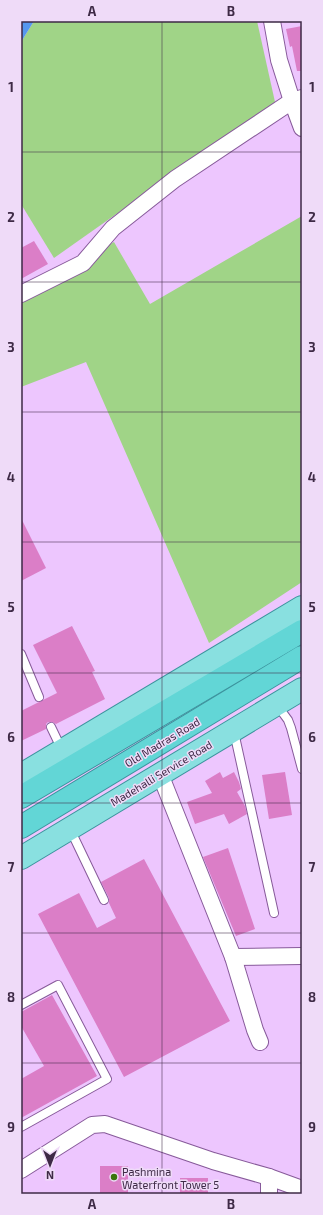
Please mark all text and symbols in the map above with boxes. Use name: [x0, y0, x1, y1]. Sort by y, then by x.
text: A: [88, 3, 97, 19]
text: B: [227, 3, 235, 19]
text: 1: [8, 79, 14, 95]
text: 1: [309, 79, 315, 95]
text: 2: [7, 209, 15, 225]
text: 2: [308, 209, 316, 225]
text: 3: [7, 339, 15, 355]
text: 3: [308, 339, 316, 355]
text: 4: [7, 469, 15, 485]
text: 4: [308, 469, 316, 485]
text: 5: [7, 599, 15, 615]
text: 5: [308, 599, 316, 615]
street label: Old Madras Road: [122, 714, 202, 770]
text: 6: [7, 729, 15, 745]
text: 6: [308, 729, 316, 745]
street label: Madehalli Service Road: [108, 738, 214, 808]
text: 7: [8, 859, 15, 875]
text: 7: [309, 859, 316, 875]
text: 8: [7, 989, 15, 1005]
text: 8: [308, 989, 316, 1005]
text: 9: [7, 1119, 15, 1135]
text: 9: [308, 1119, 316, 1135]
north arrow: [30, 1145, 70, 1185]
place label: Pashmina Waterfront Tower 5: [122, 1165, 219, 1191]
text: N: [46, 1169, 54, 1182]
marker: Pashmina Waterfront Tower 5: [109, 1172, 119, 1182]
text: A: [88, 1196, 97, 1212]
text: B: [227, 1196, 235, 1212]

